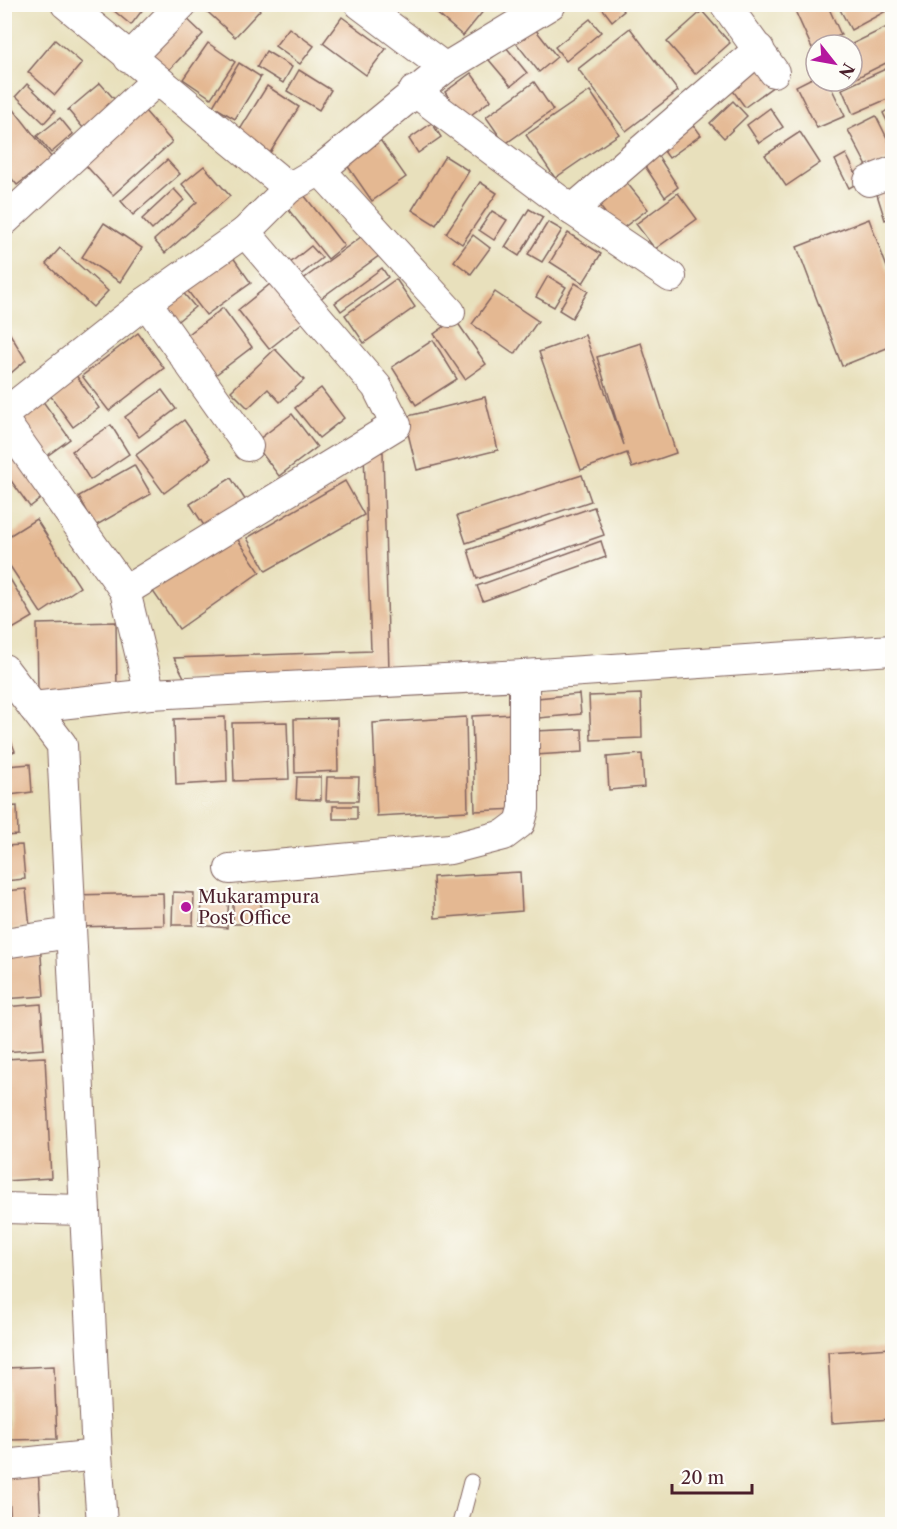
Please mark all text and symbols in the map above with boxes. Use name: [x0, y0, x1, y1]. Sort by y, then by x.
north arrow: [804, 33, 864, 93]
text: N: [835, 60, 859, 82]
place label: Mukarampura Post Office: [198, 886, 320, 929]
marker: Mukarampura Post Office: [179, 900, 193, 914]
scale bar: [672, 1457, 752, 1495]
text: 20 m: [681, 1467, 725, 1489]

